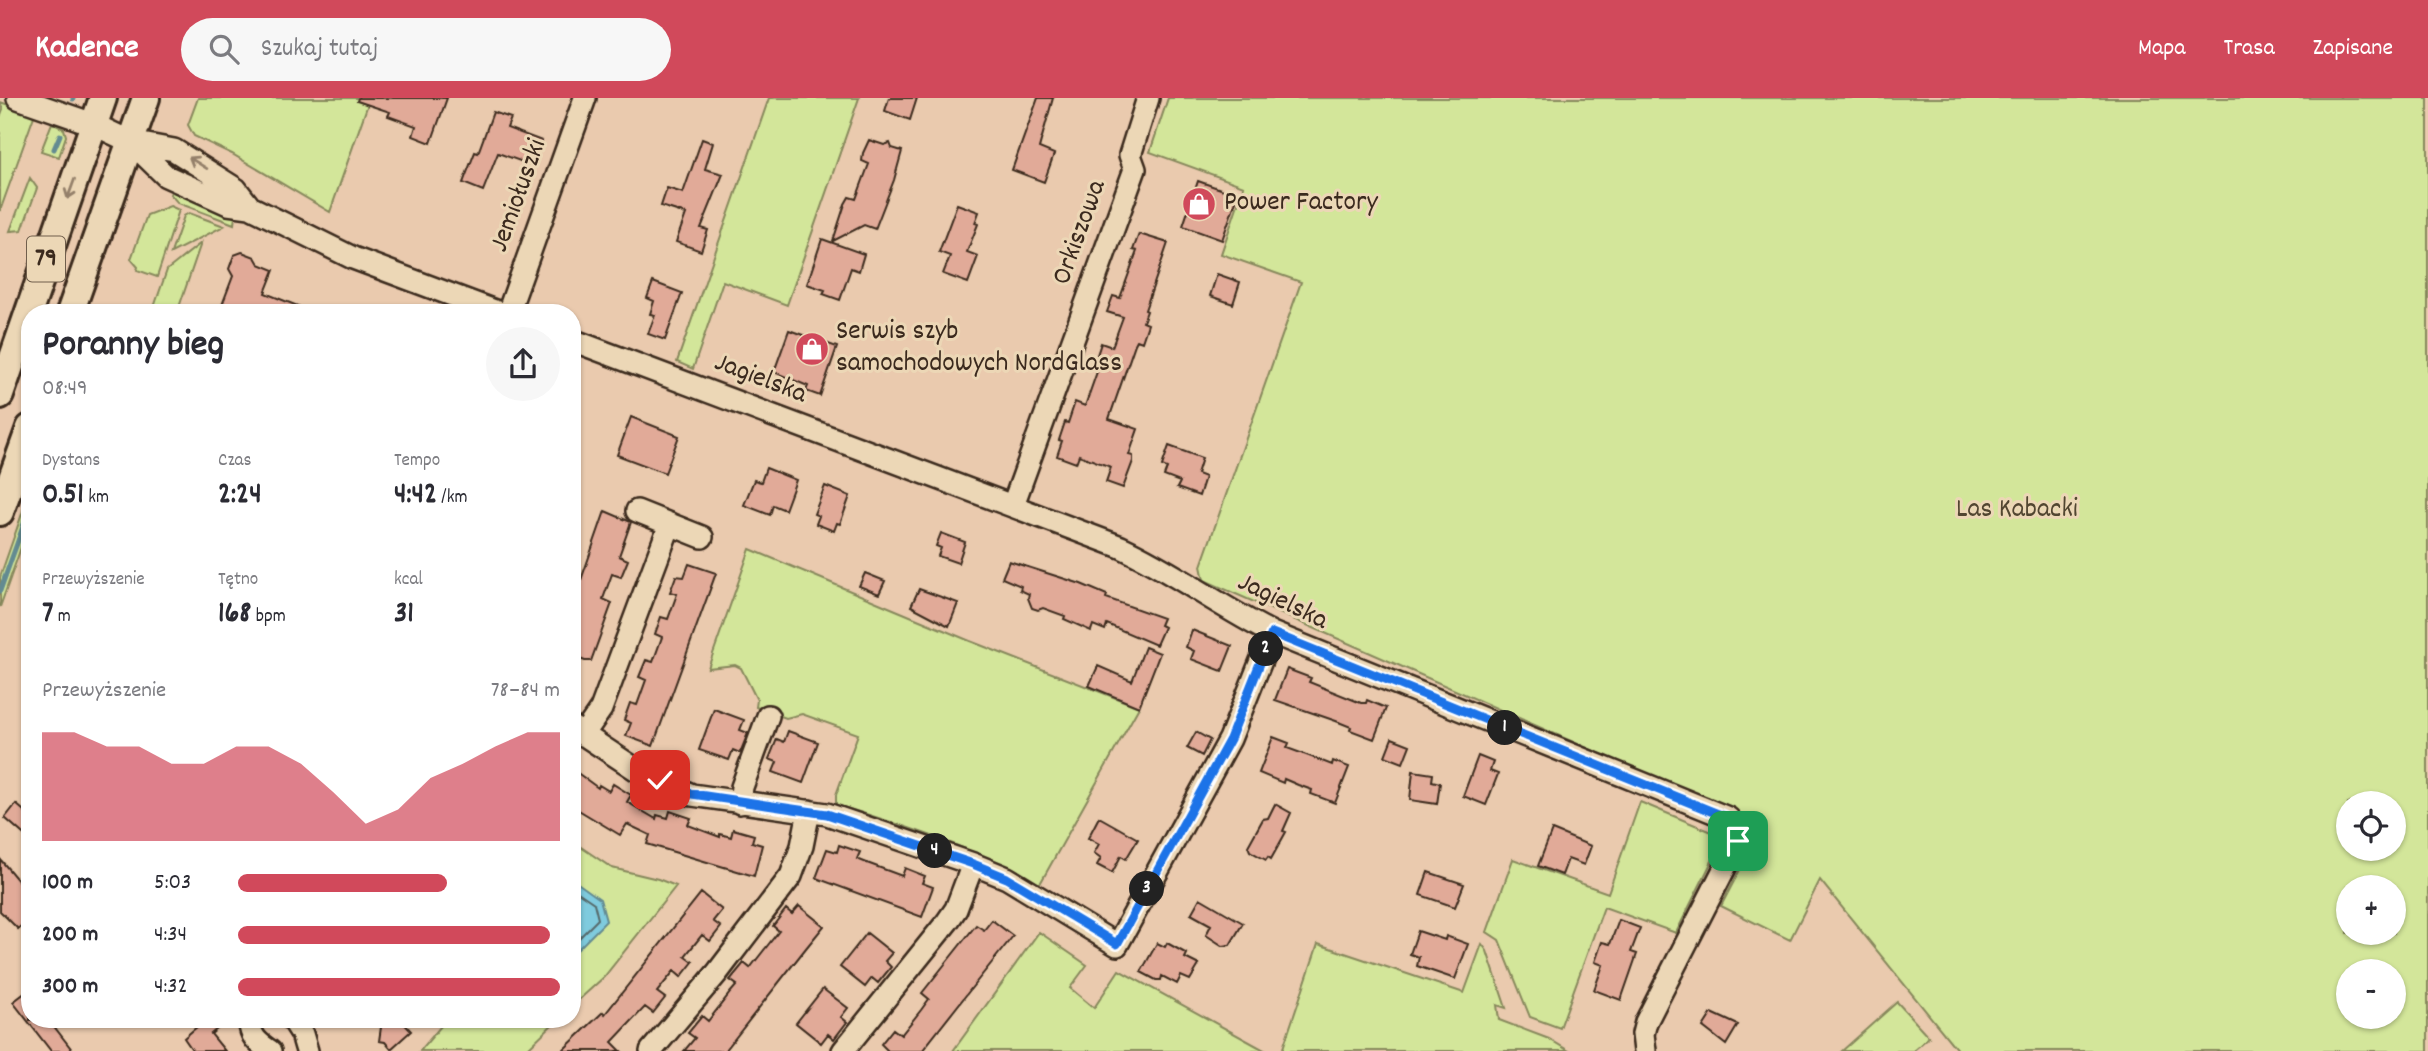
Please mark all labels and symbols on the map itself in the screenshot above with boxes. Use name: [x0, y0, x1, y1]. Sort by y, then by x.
street label: Jemiołuszki: [481, 134, 559, 258]
one-way arrow: [189, 156, 208, 171]
street label: Orkiszowa: [1044, 174, 1119, 291]
one-way arrow: [63, 177, 76, 199]
place label: Power Factory: [1224, 184, 1378, 224]
shop icon: Power Factory: [1180, 185, 1218, 223]
road number: 79: [27, 236, 65, 282]
place label: Serwis szyb samochodowych NordGlass: [836, 313, 1122, 385]
shop icon: Serwis szyb samochodowych NordGlass: [793, 330, 831, 368]
street label: Jagielska: [708, 344, 813, 416]
park label: Las Kabacki: [1956, 491, 2078, 531]
street label: Jagielska: [1230, 564, 1335, 642]
pin: 2: [1248, 632, 1284, 666]
pin: 1: [1488, 710, 1522, 746]
pin: [630, 750, 690, 810]
pin: [1708, 811, 1768, 871]
pin: 4: [918, 834, 953, 868]
pin: 3: [1130, 872, 1164, 906]

